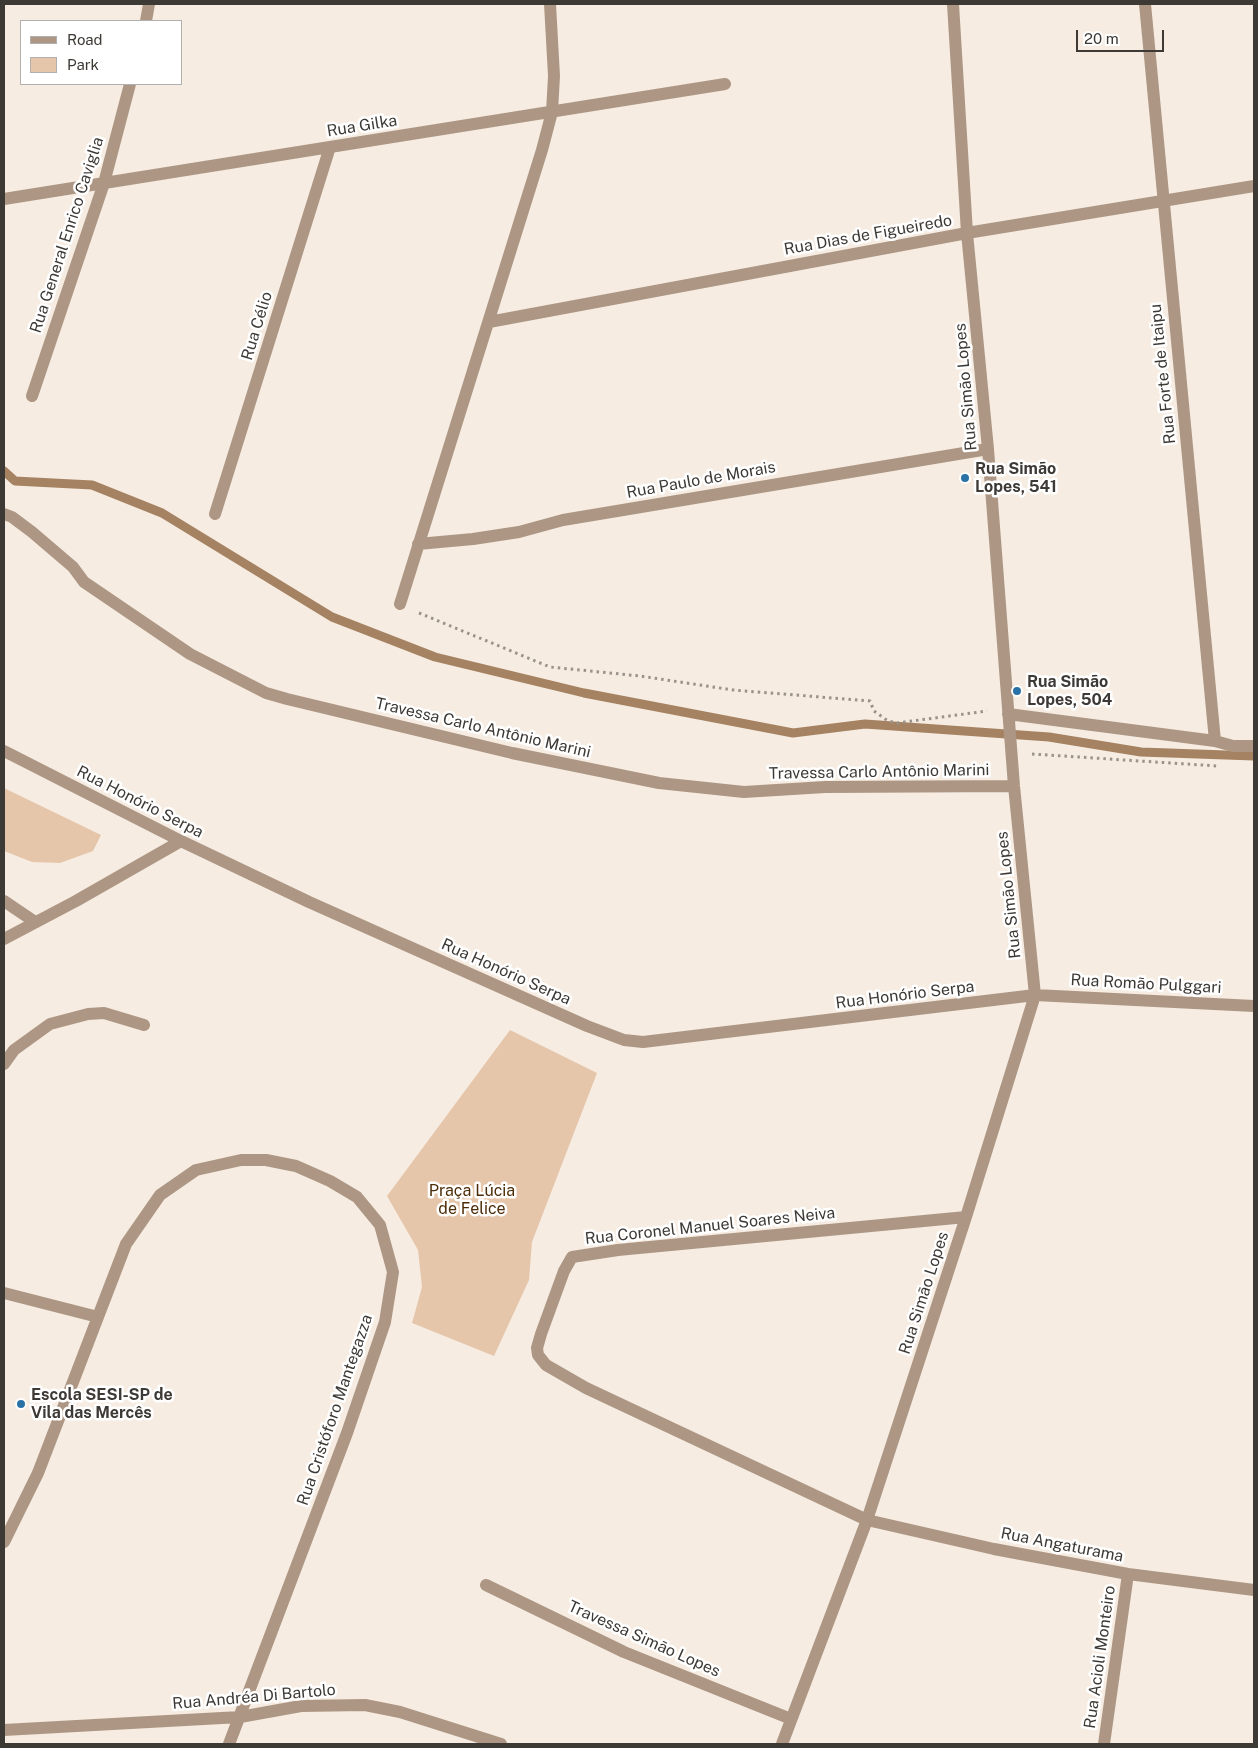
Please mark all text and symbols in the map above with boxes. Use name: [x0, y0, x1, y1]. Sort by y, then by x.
legend: [20, 20, 182, 85]
scale bar: [1078, 20, 1166, 52]
text: 20 m: [1084, 30, 1119, 47]
text: Road: [67, 31, 103, 48]
text: Park: [67, 56, 99, 73]
street label: Rua Gilka: [325, 111, 399, 141]
street label: Rua General Enrico Caviglia: [26, 134, 108, 336]
street label: Rua Dias de Figueiredo: [782, 211, 954, 259]
street label: Rua Célio: [238, 289, 276, 363]
street label: Rua Forte de Itaipu: [1146, 303, 1180, 445]
street label: Rua Simão Lopes: [951, 323, 981, 451]
street label: Rua Paulo de Morais: [625, 457, 777, 503]
place label: Rua Simão Lopes, 541: [975, 459, 1057, 497]
marker: Rua Simão Lopes, 541: [959, 472, 971, 484]
place label: Rua Simão Lopes, 504: [1027, 672, 1112, 710]
marker: Rua Simão Lopes, 504: [1011, 685, 1023, 697]
street label: Travessa Carlo Antônio Marini: [373, 694, 593, 762]
street label: Travessa Carlo Antônio Marini: [769, 760, 989, 784]
street label: Rua Honório Serpa: [73, 762, 207, 842]
street label: Rua Simão Lopes: [993, 830, 1025, 960]
street label: Rua Honório Serpa: [438, 935, 574, 1009]
street label: Rua Romão Pulggari: [1070, 970, 1222, 998]
street label: Rua Honório Serpa: [835, 977, 975, 1013]
park label: Praça Lúcia de Felice: [429, 1181, 515, 1219]
street label: Rua Coronel Manuel Soares Neiva: [584, 1203, 836, 1249]
street label: Rua Simão Lopes: [895, 1229, 953, 1357]
street label: Rua Cristóforo Mantegazza: [293, 1312, 377, 1508]
place label: Escola SESI-SP de Vila das Mercês: [31, 1385, 173, 1423]
marker: Escola SESI-SP de Vila das Mercês: [15, 1398, 27, 1410]
street label: Rua Angaturama: [999, 1524, 1125, 1566]
street label: Rua Acioli Monteiro: [1080, 1584, 1120, 1730]
street label: Travessa Simão Lopes: [565, 1597, 723, 1681]
street label: Rua Andréa Di Bartolo: [172, 1680, 336, 1714]

